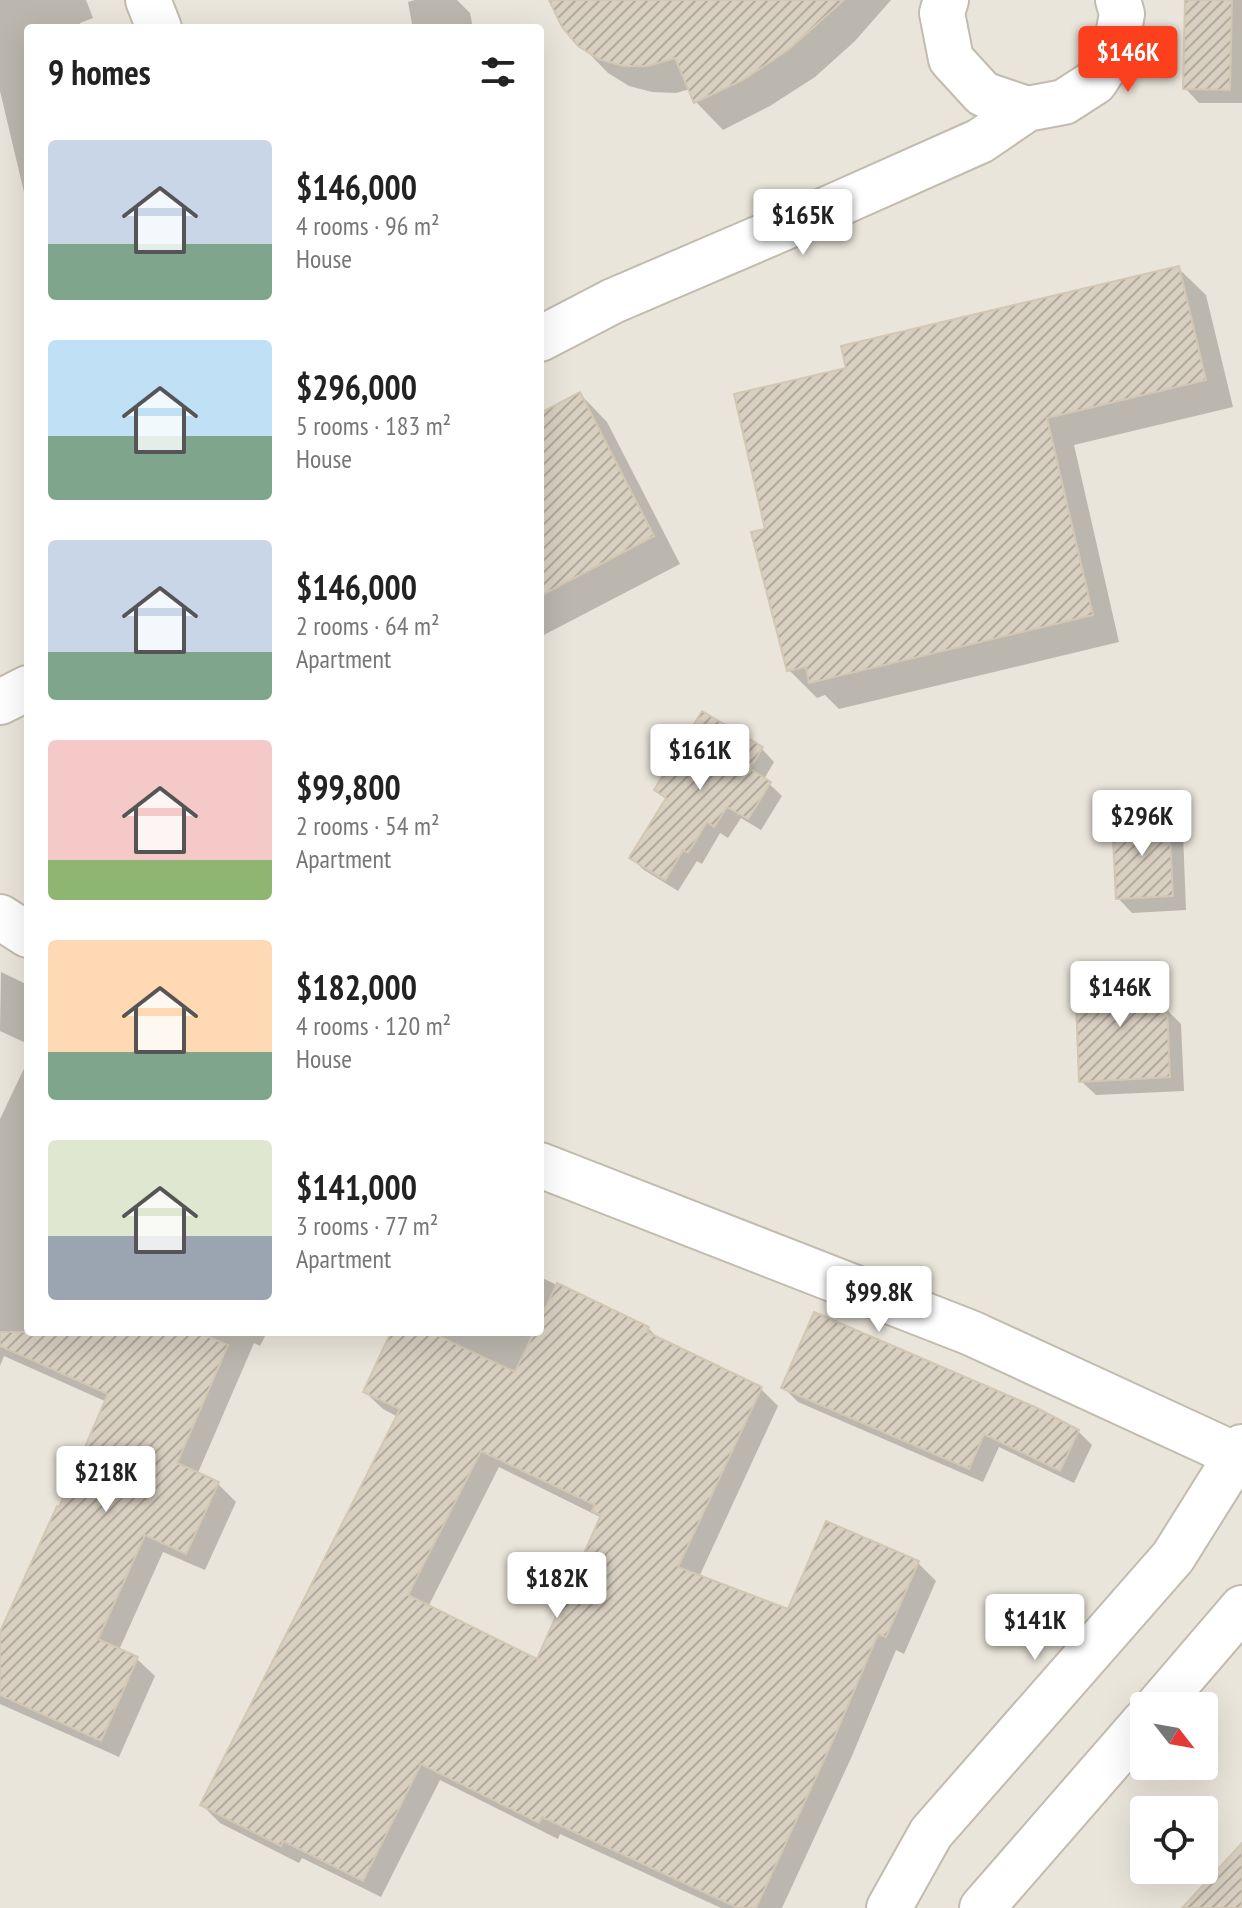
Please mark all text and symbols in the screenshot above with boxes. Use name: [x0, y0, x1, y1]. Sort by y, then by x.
pin: $146K: [1072, 26, 1184, 94]
text: $146K: [1096, 35, 1160, 68]
text: 9 homes: [48, 50, 151, 94]
icon: filters: [476, 50, 520, 94]
text: $146,000: [296, 165, 417, 209]
icon: home: [112, 172, 208, 268]
pin: $165K: [747, 189, 859, 257]
text: $165K: [771, 198, 835, 231]
text: 4 rooms · 96 m²: [296, 209, 440, 242]
text: House: [296, 242, 352, 275]
text: $296,000: [296, 365, 417, 409]
icon: home: [112, 372, 208, 468]
text: 5 rooms · 183 m²: [296, 409, 451, 442]
text: House: [296, 442, 352, 475]
text: $146,000: [296, 565, 417, 609]
icon: home: [112, 572, 208, 668]
text: 2 rooms · 64 m²: [296, 609, 440, 642]
text: Apartment: [296, 642, 391, 675]
pin: $161K: [644, 724, 756, 792]
text: $161K: [668, 733, 732, 766]
text: $99,800: [296, 765, 401, 809]
icon: home: [112, 772, 208, 868]
pin: $296K: [1086, 790, 1198, 858]
text: $296K: [1110, 799, 1174, 832]
text: 2 rooms · 54 m²: [296, 809, 440, 842]
text: Apartment: [296, 842, 391, 875]
pin: $146K: [1064, 961, 1176, 1029]
text: $182,000: [296, 965, 417, 1009]
text: $146K: [1088, 970, 1152, 1003]
icon: home: [112, 972, 208, 1068]
text: 4 rooms · 120 m²: [296, 1009, 451, 1042]
text: House: [296, 1042, 352, 1075]
text: $141,000: [296, 1165, 417, 1209]
icon: home: [112, 1172, 208, 1268]
text: 3 rooms · 77 m²: [296, 1209, 438, 1242]
text: Apartment: [296, 1242, 391, 1275]
pin: $99.8K: [814, 1266, 944, 1334]
text: $99.8K: [845, 1275, 913, 1308]
pin: $218K: [50, 1446, 162, 1514]
text: $218K: [74, 1455, 138, 1488]
pin: $182K: [501, 1552, 613, 1620]
text: $182K: [525, 1561, 589, 1594]
pin: $141K: [979, 1594, 1091, 1662]
text: $141K: [1003, 1603, 1067, 1636]
north arrow: [1130, 1692, 1218, 1780]
map controls: [1130, 1692, 1218, 1884]
button: locate: [1130, 1796, 1218, 1884]

